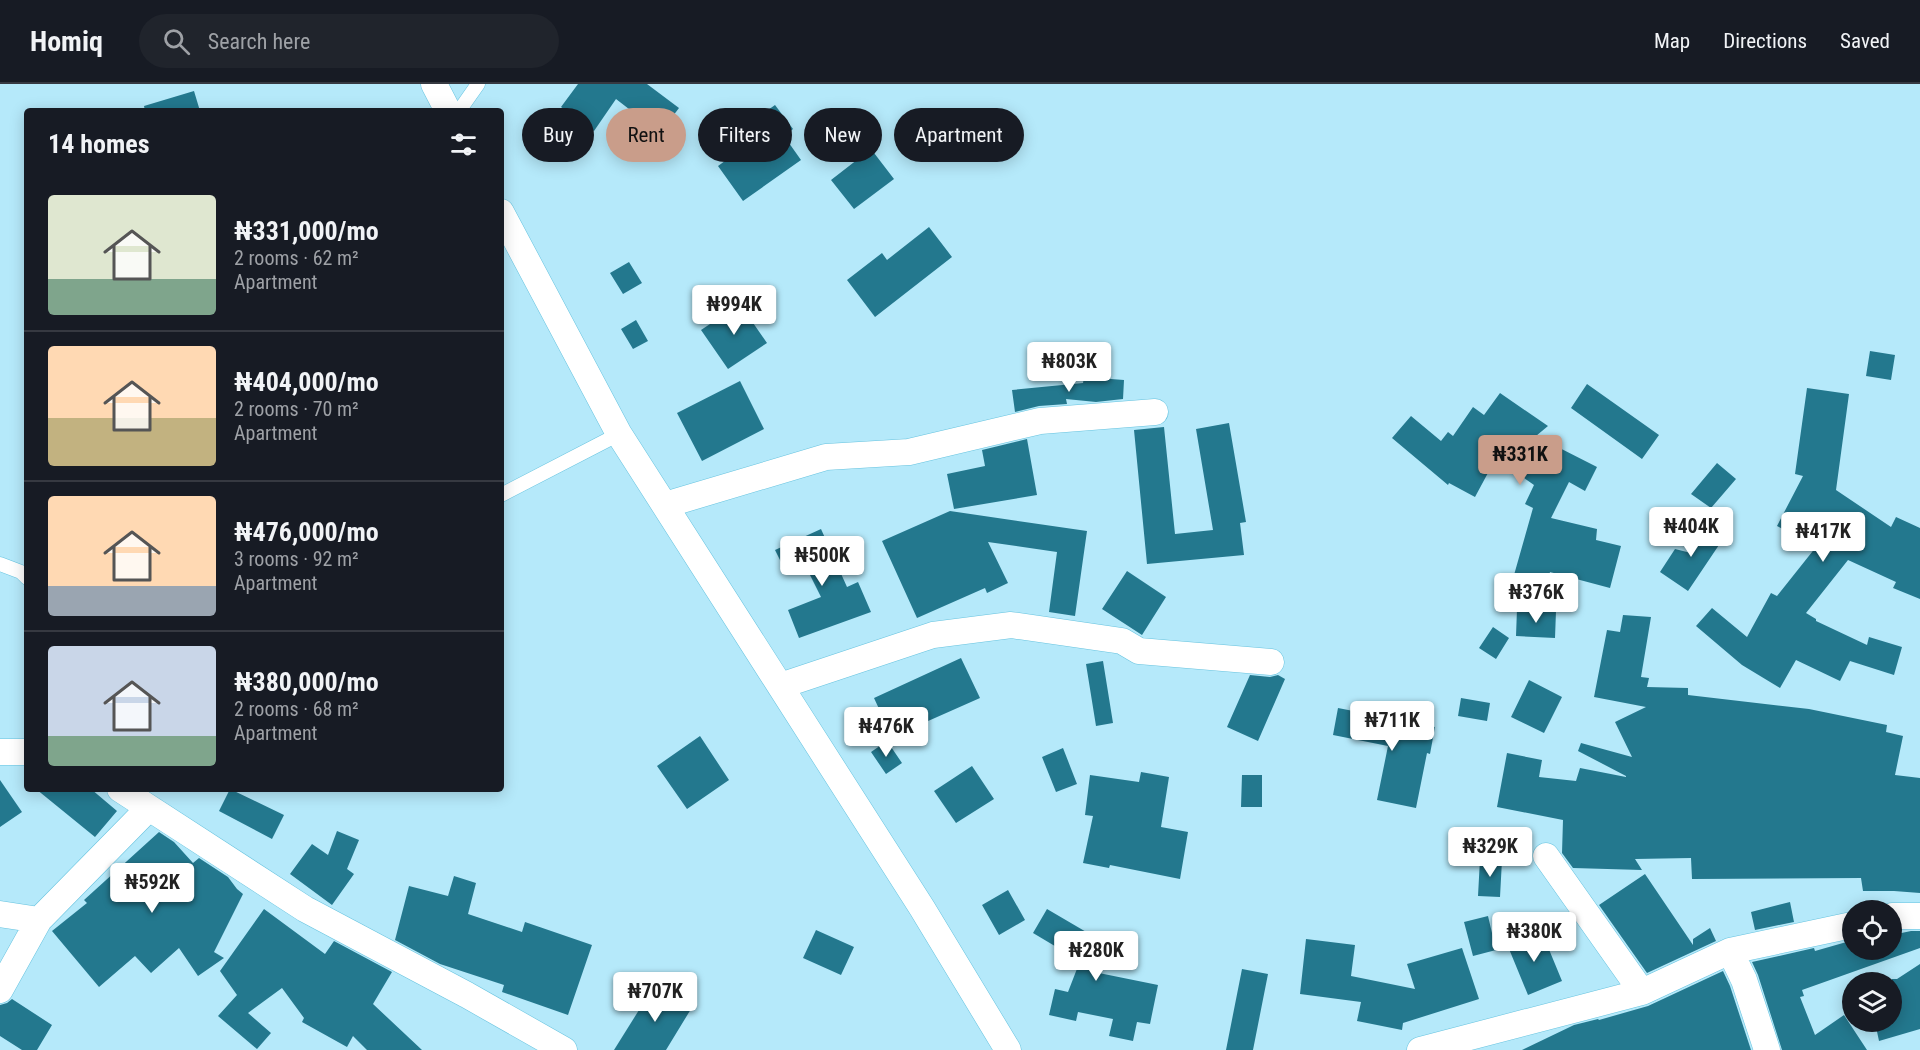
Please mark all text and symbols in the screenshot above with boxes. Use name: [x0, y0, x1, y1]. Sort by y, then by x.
search box: [139, 14, 559, 68]
text: Homiq: [30, 25, 103, 58]
icon: search: [160, 25, 193, 58]
text: Search here: [208, 29, 310, 54]
text: Map: [1654, 29, 1690, 53]
text: Directions: [1723, 29, 1807, 53]
text: Saved: [1840, 29, 1890, 53]
chip: Buy: [522, 108, 594, 162]
chip: Rent: [606, 108, 686, 162]
chip: Filters: [698, 108, 792, 162]
chip: New: [804, 108, 882, 162]
chip: Apartment: [894, 108, 1024, 162]
icon: filters: [447, 128, 480, 161]
text: 14 homes: [48, 129, 150, 159]
text: ₦331,000/mo: [234, 216, 379, 246]
icon: home: [96, 219, 168, 291]
text: 2 rooms · 62 m²: [234, 246, 359, 270]
text: Apartment: [234, 270, 318, 294]
pin: ₦994K: [692, 285, 776, 336]
text: ₦994K: [706, 292, 762, 316]
pin: ₦803K: [1027, 342, 1111, 393]
text: ₦803K: [1041, 349, 1097, 373]
text: ₦404,000/mo: [234, 367, 379, 397]
icon: home: [96, 370, 168, 442]
text: 2 rooms · 70 m²: [234, 397, 359, 421]
text: Apartment: [234, 421, 318, 445]
pin: ₦331K: [1478, 435, 1562, 486]
text: ₦331K: [1492, 442, 1548, 466]
pin: ₦404K: [1649, 507, 1733, 558]
pin: ₦417K: [1781, 512, 1865, 563]
text: ₦404K: [1663, 514, 1719, 538]
text: ₦476,000/mo: [234, 517, 379, 547]
text: ₦417K: [1795, 519, 1851, 543]
icon: home: [96, 520, 168, 592]
pin: ₦500K: [780, 536, 864, 587]
text: ₦500K: [794, 543, 850, 567]
text: 3 rooms · 92 m²: [234, 547, 359, 571]
text: Apartment: [234, 571, 318, 595]
pin: ₦376K: [1494, 573, 1578, 624]
text: ₦376K: [1508, 580, 1564, 604]
text: ₦380,000/mo: [234, 667, 379, 697]
icon: home: [96, 670, 168, 742]
text: 2 rooms · 68 m²: [234, 697, 359, 721]
pin: ₦711K: [1350, 701, 1434, 752]
pin: ₦476K: [844, 707, 928, 758]
text: ₦711K: [1364, 708, 1420, 732]
text: ₦476K: [858, 714, 914, 738]
text: Apartment: [234, 721, 318, 745]
pin: ₦329K: [1448, 827, 1532, 878]
text: ₦329K: [1462, 834, 1518, 858]
pin: ₦592K: [110, 863, 194, 914]
text: ₦592K: [124, 870, 180, 894]
map controls: [1842, 900, 1902, 1032]
button: locate: [1842, 900, 1902, 960]
pin: ₦380K: [1492, 912, 1576, 963]
text: ₦380K: [1506, 919, 1562, 943]
pin: ₦280K: [1054, 931, 1138, 982]
text: ₦280K: [1068, 938, 1124, 962]
pin: ₦707K: [613, 972, 697, 1023]
button: layers: [1842, 972, 1902, 1032]
text: ₦707K: [627, 979, 683, 1003]

